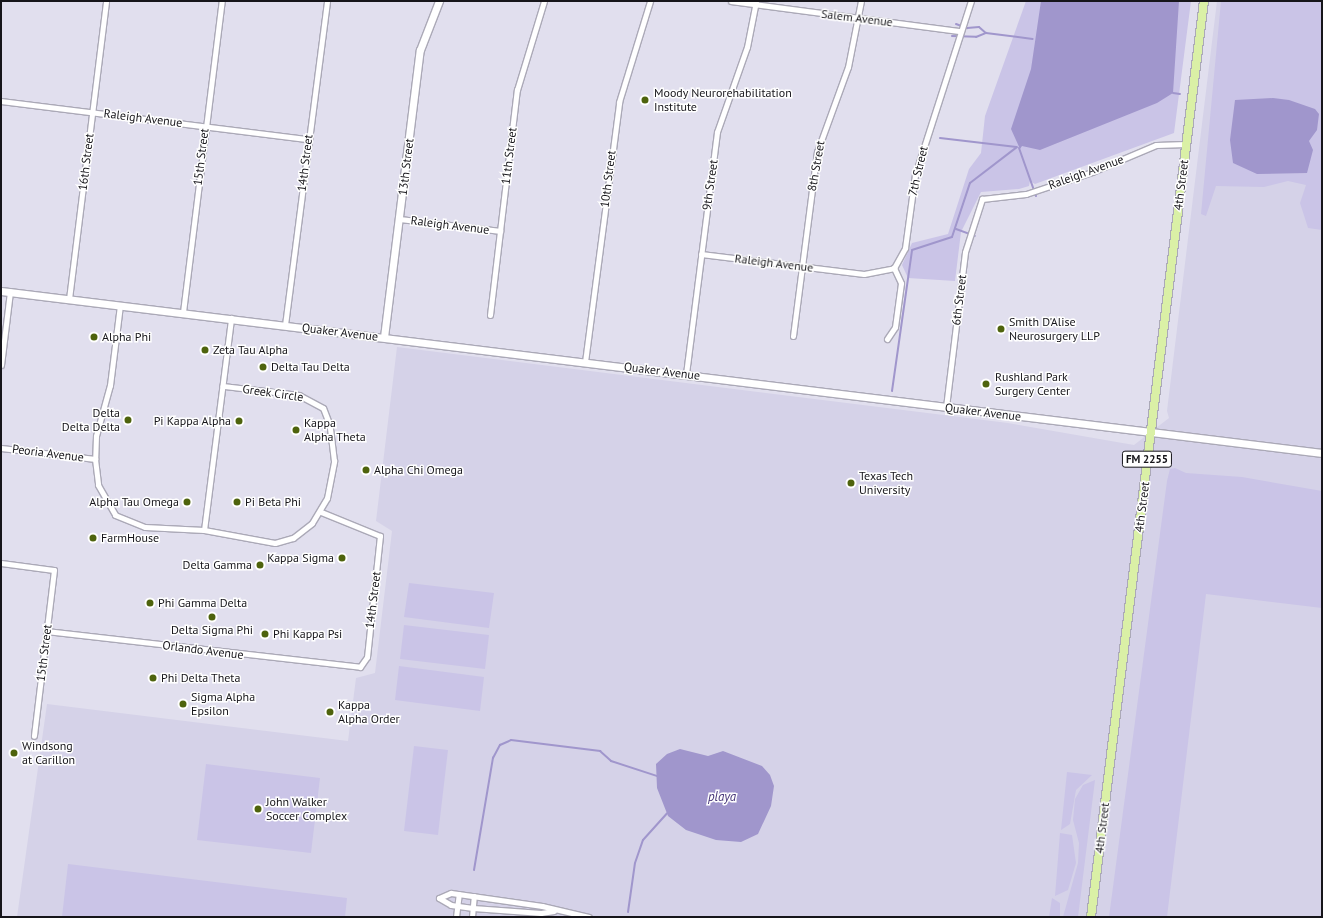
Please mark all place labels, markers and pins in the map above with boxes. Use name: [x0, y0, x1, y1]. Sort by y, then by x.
place label: Moody Neurorehabilitation Institute: [654, 86, 792, 114]
marker: Moody Neurorehabilitation Institute: [639, 94, 651, 106]
place label: Smith D'Alise Neurosurgery LLP: [1009, 315, 1100, 343]
marker: Smith D'Alise Neurosurgery LLP: [996, 324, 1006, 334]
place label: Alpha Phi: [102, 330, 151, 344]
marker: Alpha Phi: [89, 332, 99, 342]
place label: Zeta Tau Alpha: [213, 343, 289, 357]
marker: Zeta Tau Alpha: [200, 345, 210, 355]
place label: Delta Tau Delta: [271, 360, 350, 374]
marker: Delta Tau Delta: [258, 362, 268, 372]
place label: Rushland Park Surgery Center: [995, 370, 1071, 398]
marker: Rushland Park Surgery Center: [980, 378, 992, 390]
place label: Delta Delta Delta: [62, 406, 120, 434]
place label: Pi Kappa Alpha: [153, 414, 231, 428]
marker: Delta Delta Delta: [123, 415, 133, 425]
marker: Pi Kappa Alpha: [234, 416, 244, 426]
place label: Kappa Alpha Theta: [304, 416, 366, 444]
marker: Kappa Alpha Theta: [291, 425, 301, 435]
place label: Alpha Chi Omega: [374, 463, 463, 477]
marker: Alpha Chi Omega: [361, 465, 371, 475]
place label: Texas Tech University: [859, 469, 913, 497]
marker: Texas Tech University: [846, 478, 856, 488]
place label: Alpha Tau Omega: [89, 495, 179, 509]
place label: Pi Beta Phi: [245, 495, 301, 509]
marker: Alpha Tau Omega: [182, 497, 192, 507]
marker: Pi Beta Phi: [232, 497, 242, 507]
place label: FarmHouse: [101, 531, 159, 545]
marker: FarmHouse: [88, 533, 98, 543]
place label: Kappa Sigma: [267, 551, 334, 565]
marker: Kappa Sigma: [337, 553, 347, 563]
place label: Delta Gamma: [183, 558, 252, 572]
marker: Delta Gamma: [255, 560, 265, 570]
place label: Phi Gamma Delta: [158, 596, 247, 610]
marker: Phi Gamma Delta: [145, 598, 155, 608]
marker: Delta Sigma Phi: [207, 612, 217, 622]
place label: Delta Sigma Phi: [171, 623, 253, 637]
place label: Phi Kappa Psi: [273, 627, 342, 641]
marker: Phi Kappa Psi: [260, 629, 270, 639]
place label: Phi Delta Theta: [161, 671, 241, 685]
marker: Phi Delta Theta: [148, 673, 158, 683]
place label: Sigma Alpha Epsilon: [191, 690, 255, 718]
place label: Kappa Alpha Order: [338, 698, 400, 726]
marker: Sigma Alpha Epsilon: [178, 699, 188, 709]
marker: Kappa Alpha Order: [325, 707, 335, 717]
place label: Windsong at Carillon: [22, 739, 75, 767]
marker: Windsong at Carillon: [9, 748, 19, 758]
place label: John Walker Soccer Complex: [266, 795, 347, 823]
marker: John Walker Soccer Complex: [253, 804, 263, 814]

